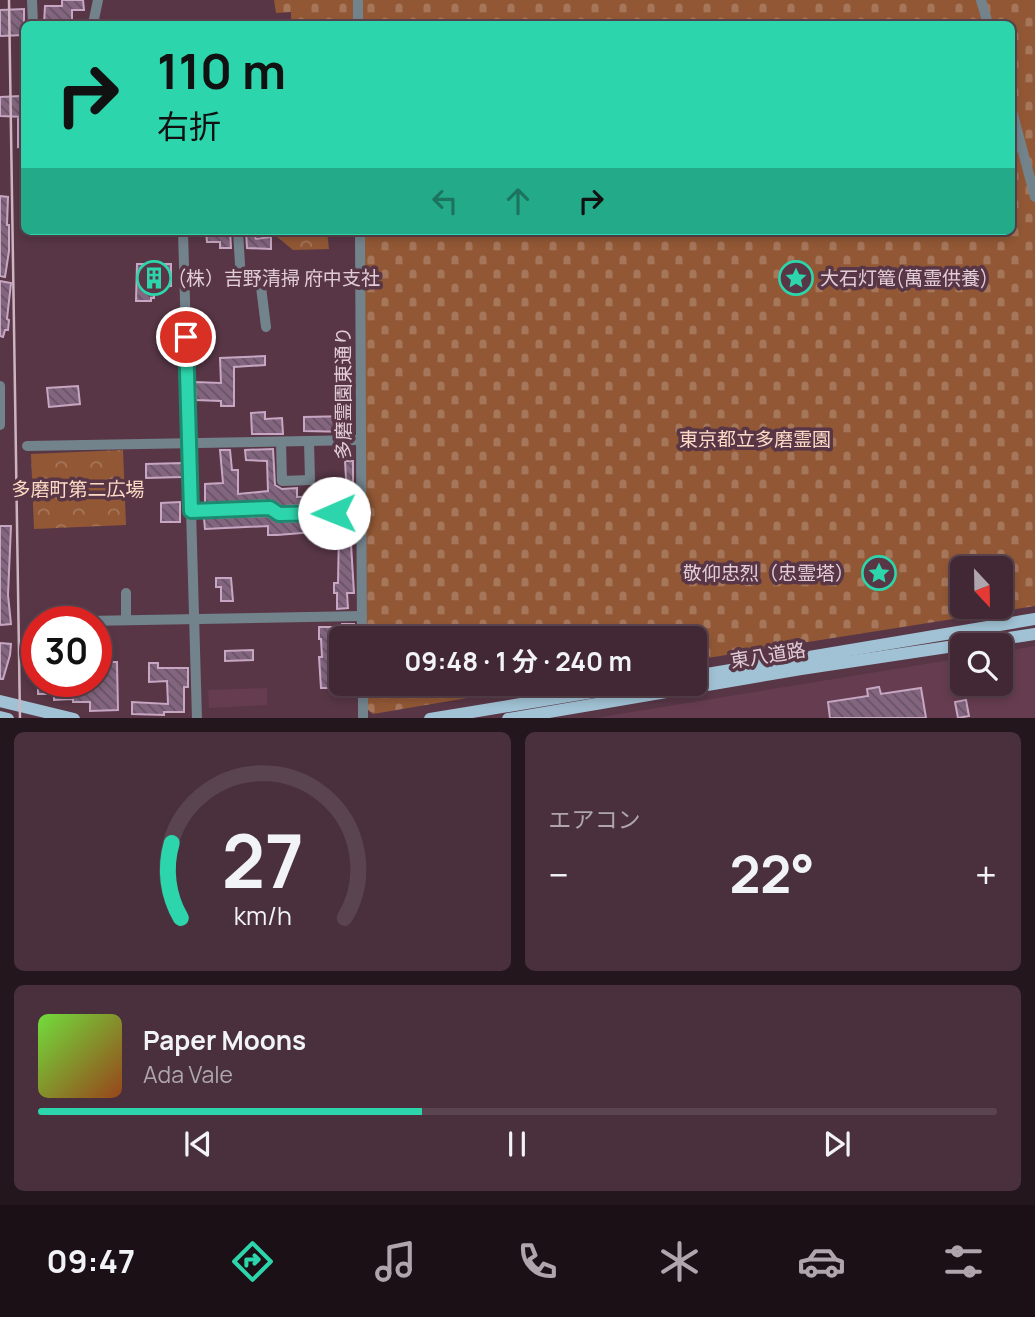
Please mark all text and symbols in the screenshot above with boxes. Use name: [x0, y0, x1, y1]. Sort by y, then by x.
text: 110 m: [157, 37, 286, 104]
icon: right: [42, 49, 133, 140]
text: 右折: [157, 104, 221, 148]
icon: left: [426, 182, 464, 220]
icon: ahead: [499, 182, 537, 220]
icon: right: [572, 182, 610, 220]
building icon: (株）吉野清掃 府中支社: [135, 259, 173, 297]
place icon: 大石灯篭(萬霊供養): [777, 259, 815, 297]
place label: (株）吉野清掃 府中支社: [178, 265, 380, 291]
place label: 大石灯篭(萬霊供養): [820, 265, 988, 291]
pin: [156, 307, 216, 367]
icon: arrive: [167, 318, 205, 356]
street label: 多磨霊園東通り: [330, 326, 356, 460]
park label: 東京都立多磨霊園: [679, 426, 831, 452]
park label: 多磨町第二広場: [11, 476, 145, 502]
position arrow: [297, 476, 371, 550]
place icon: 敬仰忠烈（忠霊塔）: [860, 554, 898, 592]
north arrow: [950, 556, 1013, 620]
map controls: [950, 556, 1013, 696]
place label: 敬仰忠烈（忠霊塔）: [683, 560, 854, 586]
speed limit sign: 30: [21, 606, 112, 697]
button: search: [950, 633, 1013, 696]
street label: 東八道路: [728, 636, 808, 674]
text: 09:48 · 1 分 · 240 m: [404, 643, 632, 679]
text: エアコン: [549, 803, 641, 835]
text: 27: [221, 810, 303, 910]
text: 22°: [729, 838, 815, 909]
text: −: [549, 848, 569, 900]
text: +: [975, 848, 997, 900]
text: km/h: [233, 897, 291, 932]
text: Paper Moons: [143, 1022, 306, 1058]
text: Ada Vale: [143, 1058, 233, 1090]
icon: previous: [179, 1125, 217, 1163]
icon: pause: [498, 1125, 536, 1163]
icon: next: [818, 1125, 856, 1163]
icon: directions: [228, 1237, 277, 1286]
icon: music: [371, 1237, 420, 1286]
icon: phone: [513, 1237, 562, 1286]
icon: climate: [655, 1237, 704, 1286]
icon: car: [797, 1237, 846, 1286]
icon: filters: [939, 1237, 988, 1286]
text: 09:47: [47, 1239, 135, 1283]

